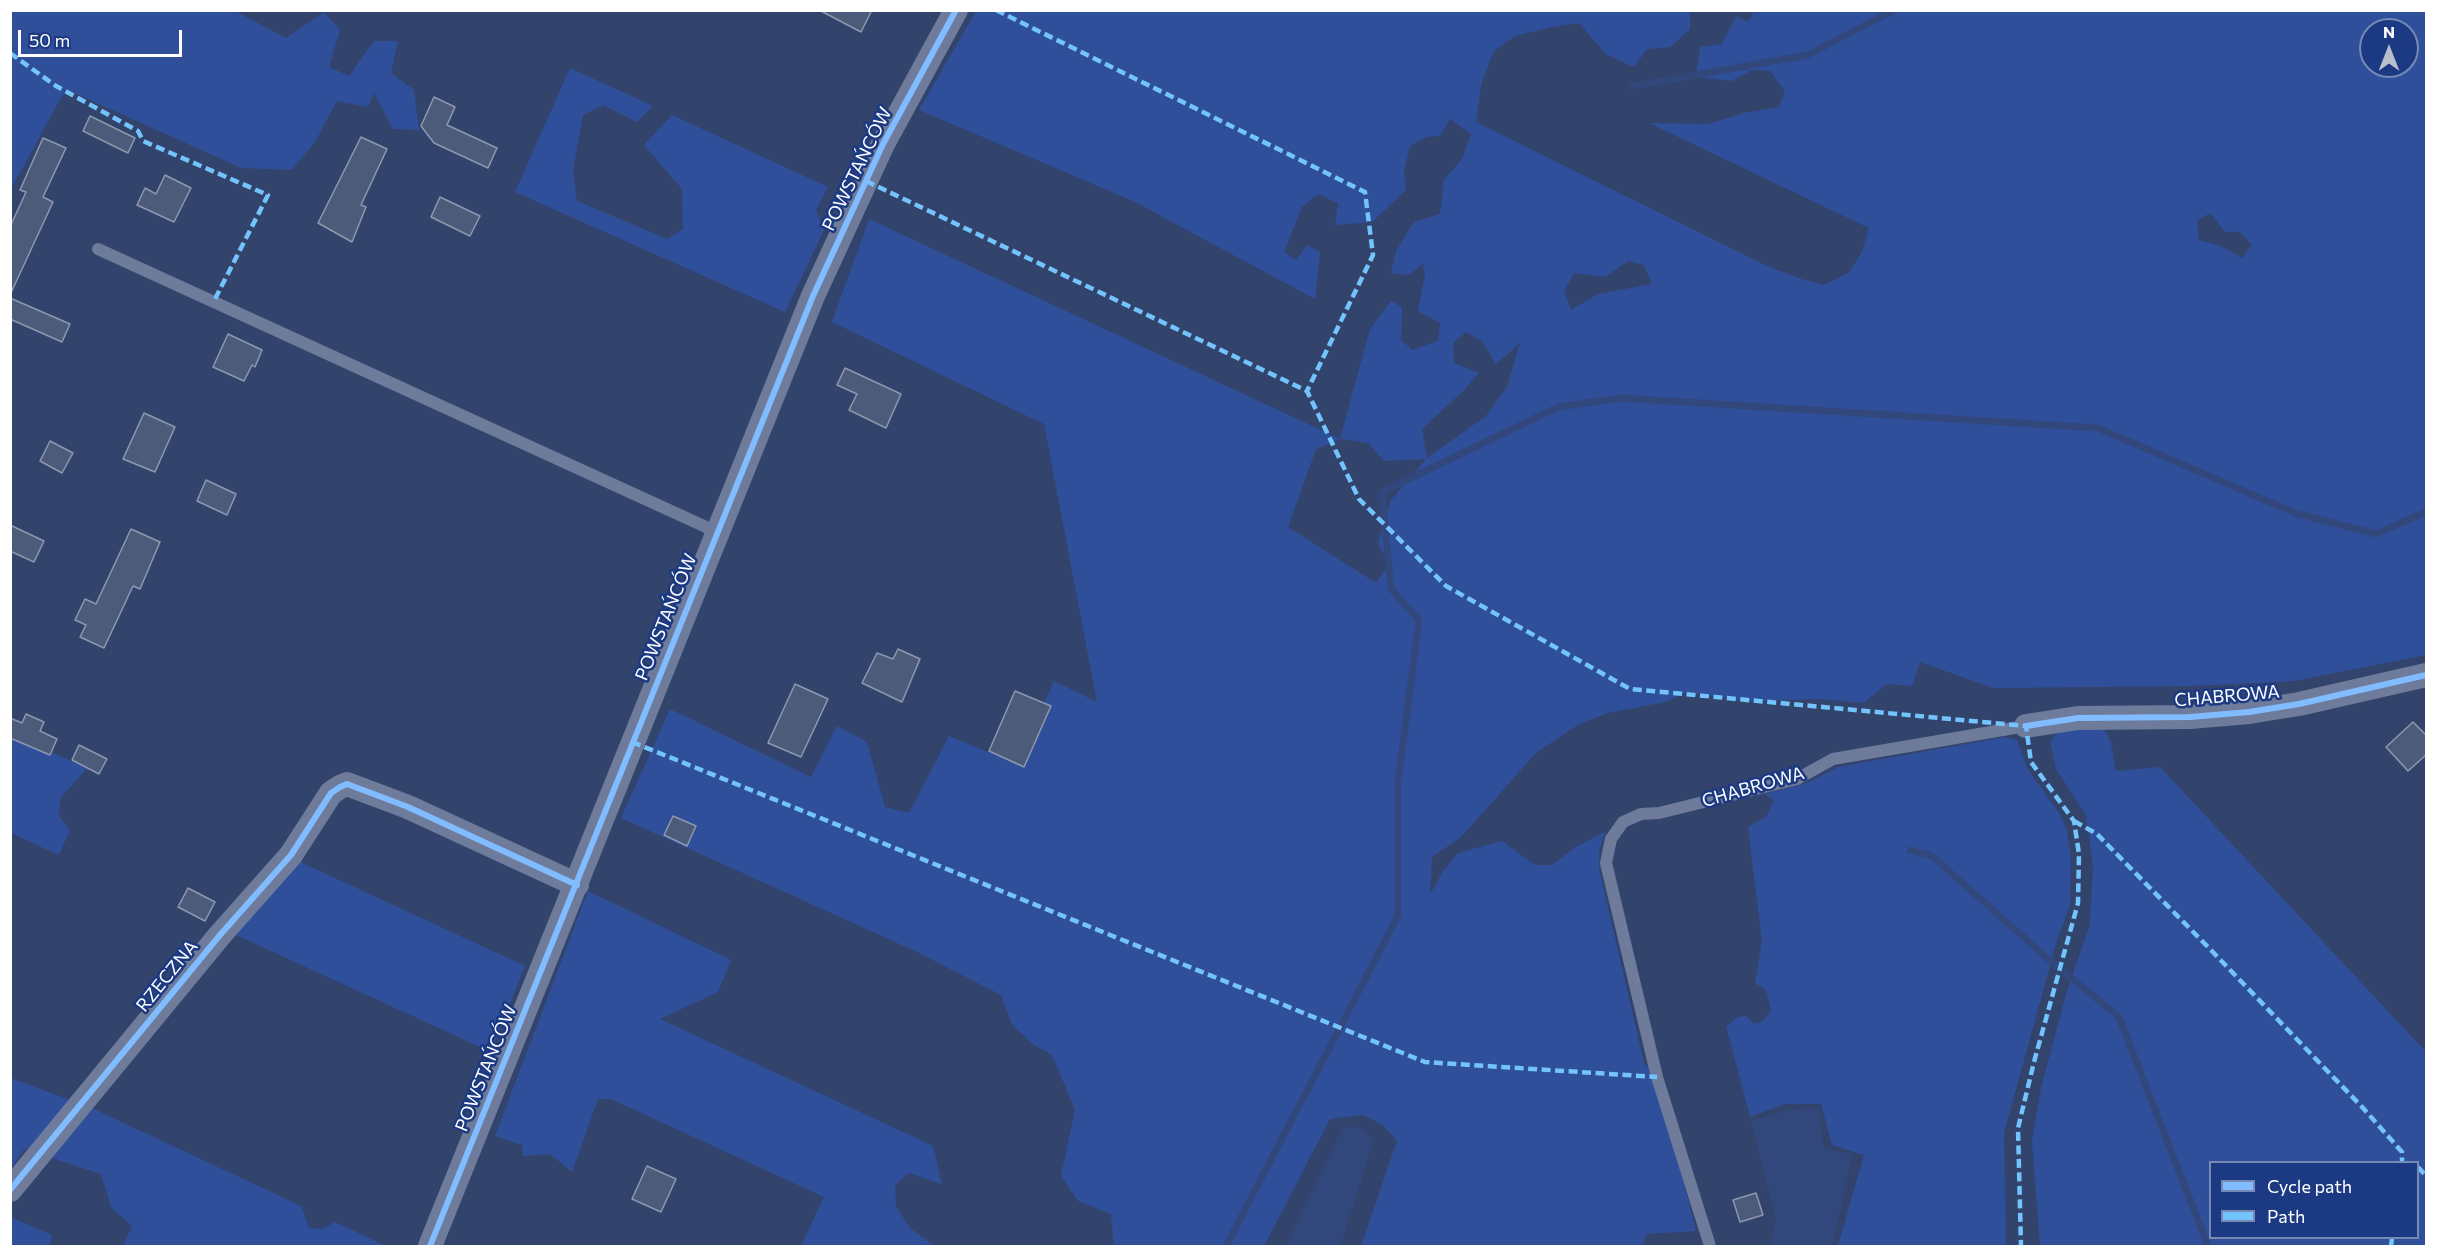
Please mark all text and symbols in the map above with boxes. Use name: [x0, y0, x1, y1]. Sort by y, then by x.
scale bar: [21, 18, 184, 56]
north arrow: [2359, 18, 2419, 78]
text: N: [2383, 22, 2395, 41]
text: 50 m: [29, 29, 70, 51]
street label: POWSTAŃCÓW: [818, 104, 896, 234]
street label: POWSTAŃCÓW: [631, 550, 701, 684]
street label: CHABROWA: [2174, 681, 2280, 711]
street label: CHABROWA: [1699, 762, 1807, 812]
street label: RZECZNA: [132, 936, 202, 1016]
street label: POWSTAŃCÓW: [451, 1001, 521, 1135]
legend: [2209, 1161, 2419, 1239]
text: Cycle path: [2267, 1175, 2352, 1197]
text: Path: [2267, 1205, 2305, 1227]

